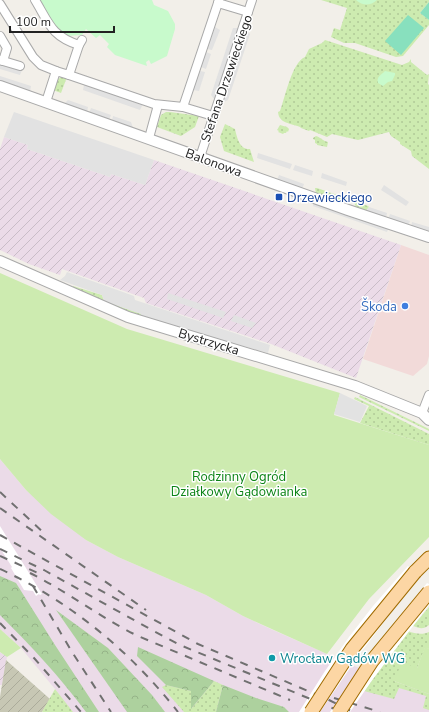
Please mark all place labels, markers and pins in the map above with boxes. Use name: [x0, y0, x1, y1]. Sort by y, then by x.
place label: Drzewieckiego: [287, 189, 372, 207]
marker: Drzewieckiego: [274, 192, 284, 202]
place label: Škoda: [361, 297, 397, 316]
marker: Škoda: [400, 301, 410, 311]
place label: Wrocław Gądów WG: [280, 650, 405, 668]
marker: Wrocław Gądów WG: [267, 653, 277, 663]

